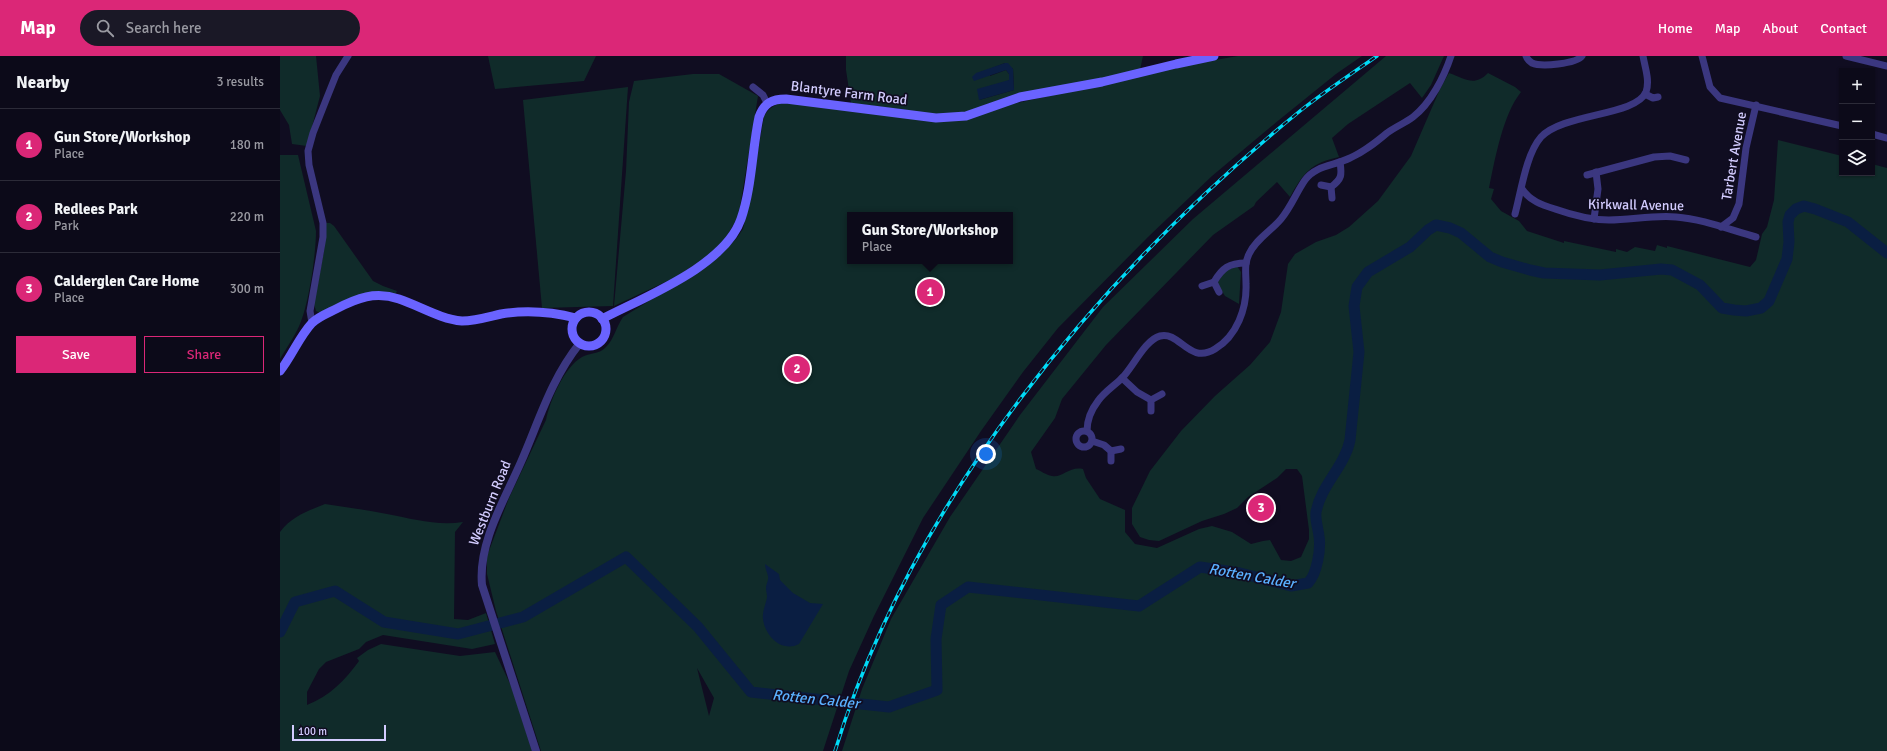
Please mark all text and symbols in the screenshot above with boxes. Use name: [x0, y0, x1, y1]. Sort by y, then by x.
search box: [80, 10, 360, 46]
text: Map: [20, 16, 56, 40]
icon: search: [94, 17, 116, 39]
text: Search here: [126, 19, 201, 37]
text: Home: [1658, 20, 1693, 37]
text: Map: [1715, 20, 1740, 37]
text: About: [1762, 20, 1798, 37]
text: Contact: [1820, 20, 1867, 37]
map controls: [1839, 68, 1875, 176]
button: +: [1839, 68, 1875, 104]
text: Nearby: [16, 72, 69, 93]
text: 3 results: [216, 74, 264, 90]
street label: Blantyre Farm Road: [790, 77, 908, 109]
button: −: [1839, 104, 1875, 140]
street label: Tarbert Avenue: [1718, 110, 1750, 202]
text: Gun Store/Workshop: [54, 128, 191, 146]
text: 1: [25, 137, 33, 153]
text: 180 m: [230, 137, 264, 153]
button: layers: [1839, 140, 1875, 176]
text: Place: [54, 146, 84, 162]
street label: Kirkwall Avenue: [1588, 196, 1684, 214]
text: Redlees Park: [54, 200, 138, 218]
text: 2: [25, 209, 33, 225]
text: 220 m: [230, 209, 264, 225]
popup: [847, 212, 1013, 264]
text: Park: [54, 218, 79, 234]
text: Gun Store/Workshop: [862, 221, 998, 239]
text: Place: [862, 239, 892, 255]
text: Calderglen Care Home: [54, 272, 199, 290]
pin: 1: [917, 277, 943, 307]
text: 3: [25, 281, 33, 297]
text: 300 m: [230, 281, 264, 297]
text: Place: [54, 290, 84, 306]
button: Save: [16, 336, 136, 373]
button: Share: [144, 336, 264, 373]
pin: 2: [784, 354, 810, 384]
your location: [976, 444, 996, 464]
street label: Westburn Road: [465, 458, 515, 548]
pin: 3: [1248, 493, 1274, 523]
water label: Rotten Calder: [1207, 560, 1299, 593]
water label: Rotten Calder: [771, 685, 863, 713]
scale bar: [292, 723, 386, 742]
text: 100 m: [298, 725, 327, 738]

